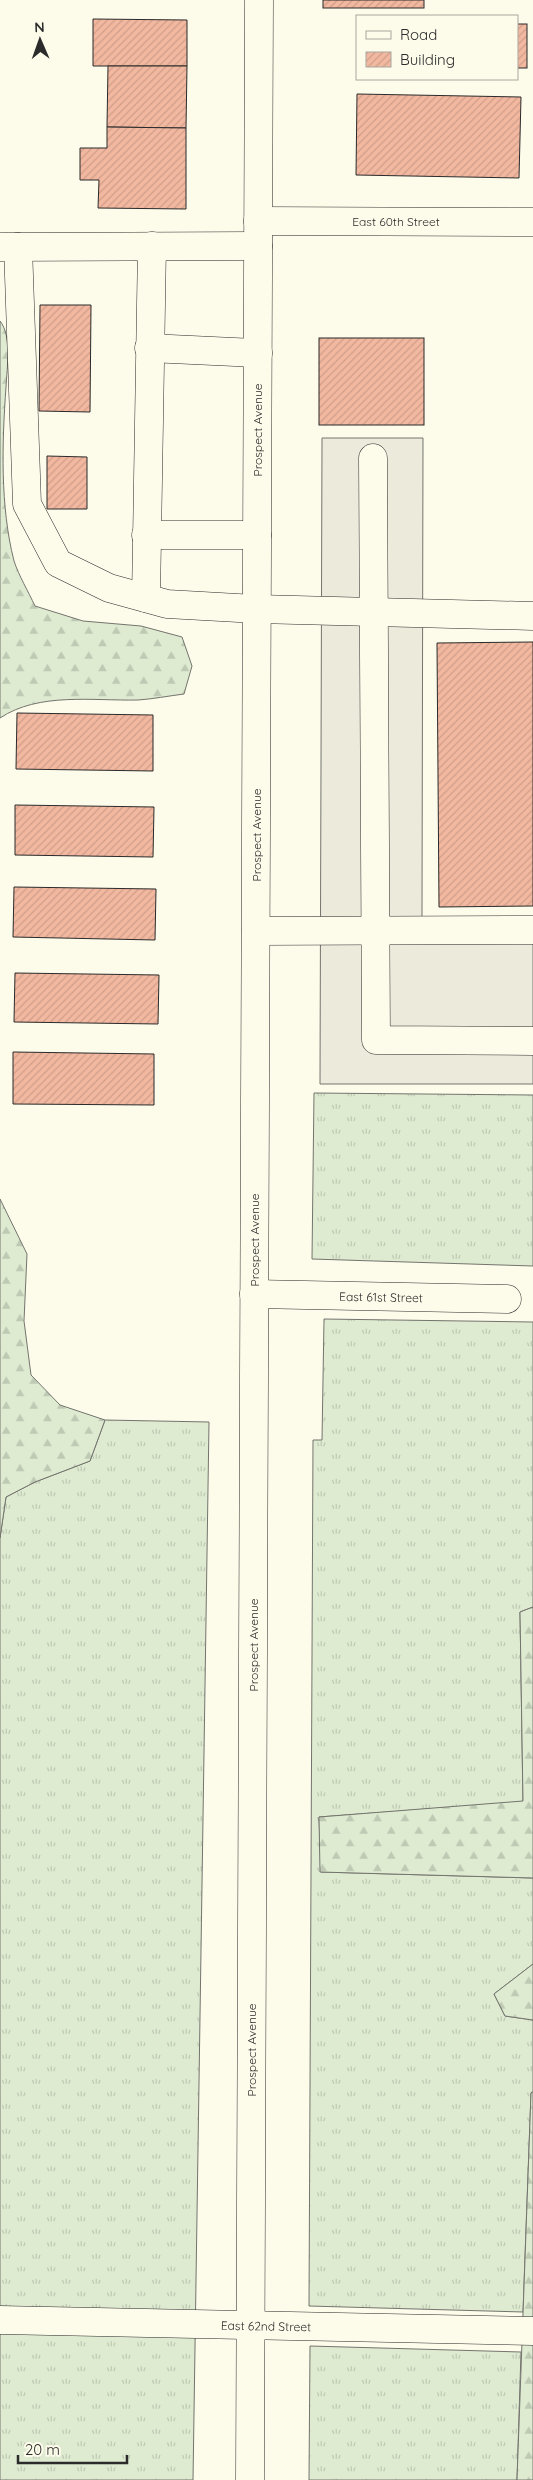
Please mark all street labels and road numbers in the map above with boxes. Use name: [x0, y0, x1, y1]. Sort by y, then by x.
street label: East 60th Street: [352, 214, 440, 229]
street label: Prospect Avenue: [250, 383, 265, 477]
street label: Prospect Avenue: [249, 788, 264, 882]
street label: Prospect Avenue: [247, 1193, 262, 1287]
street label: East 61st Street: [339, 1289, 423, 1305]
street label: Prospect Avenue: [246, 1598, 261, 1692]
street label: Prospect Avenue: [244, 2003, 259, 2097]
street label: East 62nd Street: [221, 2318, 311, 2334]

